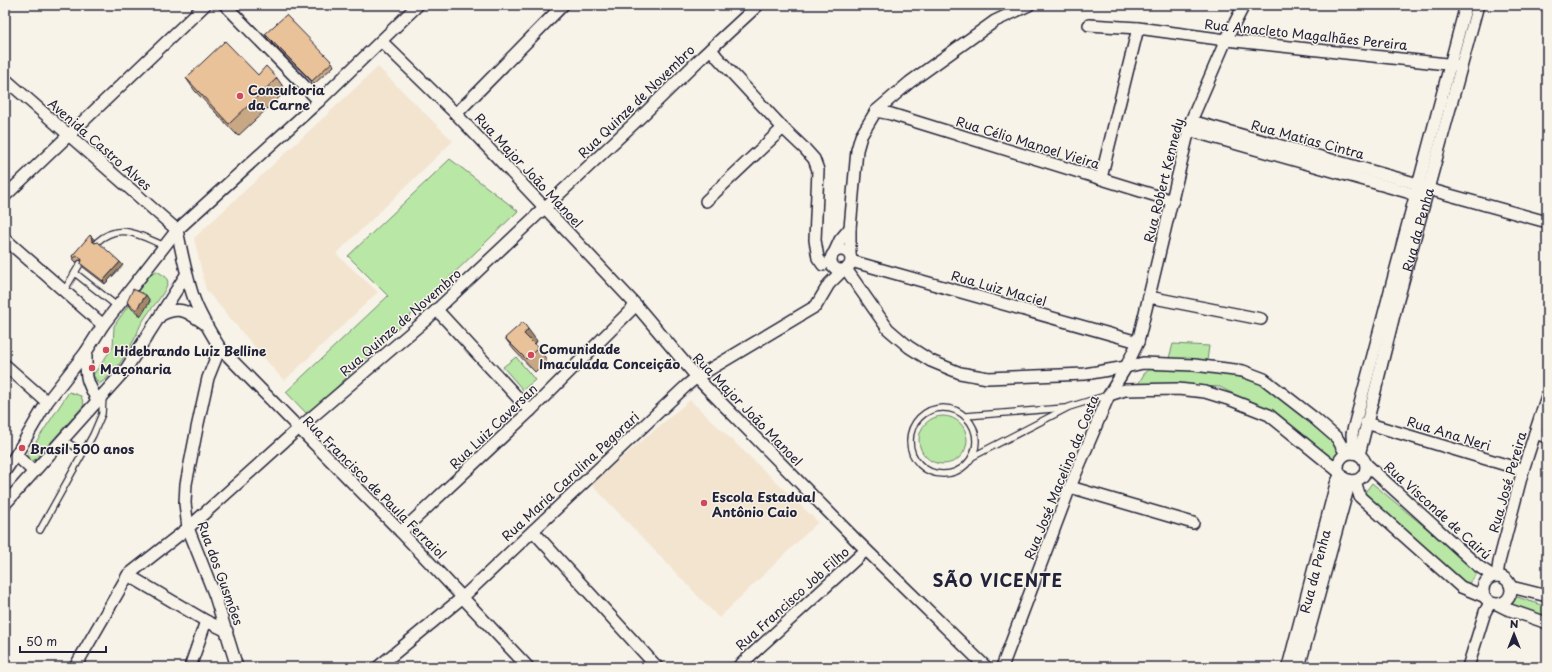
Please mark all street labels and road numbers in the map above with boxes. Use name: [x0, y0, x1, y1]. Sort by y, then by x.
street label: Rua Anacleto Magalhães Pereira: [1203, 14, 1409, 54]
street label: Rua Quinze de Novembro: [573, 40, 699, 162]
street label: Avenida Castro Alves: [44, 94, 156, 194]
street label: Rua Major João Manoel: [471, 109, 587, 231]
street label: Rua Célio Manoel Vieira: [954, 111, 1103, 173]
street label: Rua Matias Cintra: [1249, 115, 1367, 163]
street label: Rua Robert Kennedy: [1138, 116, 1188, 244]
street label: Rua da Penha: [1397, 185, 1438, 273]
street label: Rua Quinze de Novembro: [335, 264, 465, 380]
street label: Rua Luiz Maciel: [949, 265, 1049, 311]
street label: Rua Major João Manoel: [689, 348, 807, 470]
street label: Rua Luiz Caversan: [445, 379, 541, 473]
street label: Rua José Macelino da Costa: [1019, 391, 1103, 562]
street label: Rua Maria Carolina Pegorari: [497, 407, 643, 545]
street label: Rua Francisco de Paula Ferraiol: [299, 411, 451, 563]
street label: Rua Ana Neri: [1405, 411, 1493, 455]
street label: Rua José Pereira: [1483, 428, 1531, 535]
street label: Rua Visconde de Cairú: [1380, 457, 1496, 563]
street label: Rua dos Gusmões: [193, 518, 249, 628]
street label: Rua da Penha: [1294, 527, 1334, 615]
street label: Rua Francisco Job Filho: [731, 542, 853, 654]

